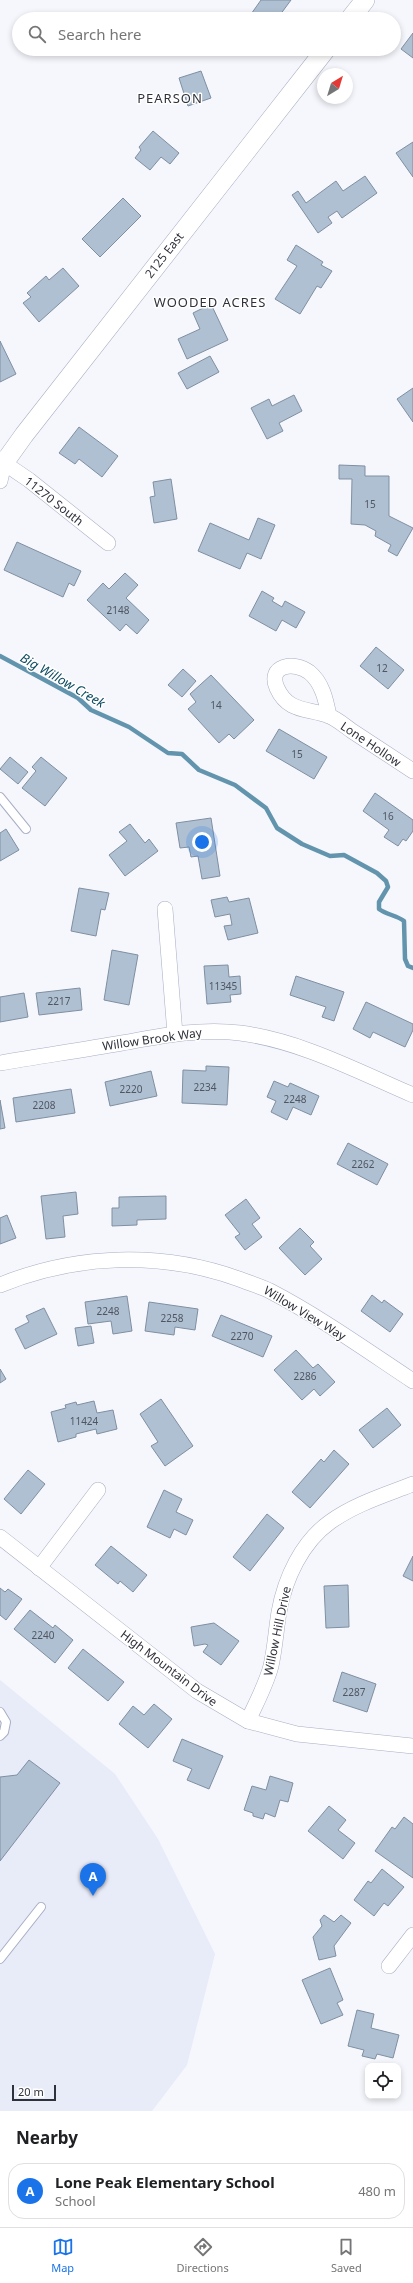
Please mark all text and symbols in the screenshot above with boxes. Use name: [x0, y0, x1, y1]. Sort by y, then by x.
search box: [12, 12, 401, 56]
icon: search: [26, 23, 48, 45]
text: Search here: [58, 24, 141, 44]
north arrow: [317, 68, 353, 104]
district label: PEARSON: [137, 89, 203, 107]
street label: 2125 East: [141, 228, 188, 282]
district label: WOODED ACRES: [154, 293, 266, 311]
street label: 11270 South: [21, 473, 87, 529]
house number: 15: [364, 497, 376, 511]
house number: 2148: [107, 603, 130, 617]
water label: Big Willow Creek: [17, 648, 109, 712]
house number: 12: [376, 661, 388, 675]
house number: 14: [210, 698, 222, 712]
street label: Lone Hollow: [337, 717, 405, 771]
house number: 15: [291, 747, 303, 761]
house number: 16: [382, 809, 394, 823]
your location: [192, 832, 212, 852]
house number: 11345: [209, 979, 238, 993]
house number: 2217: [48, 994, 71, 1008]
street label: Willow Brook Way: [101, 1023, 204, 1054]
house number: 2234: [194, 1080, 217, 1094]
house number: 2220: [120, 1082, 143, 1096]
house number: 2248: [284, 1092, 307, 1106]
house number: 2208: [33, 1098, 56, 1112]
house number: 2262: [352, 1157, 375, 1171]
street label: Willow View Way: [261, 1282, 350, 1345]
house number: 2248: [97, 1304, 120, 1318]
house number: 2258: [161, 1311, 184, 1325]
house number: 2270: [231, 1329, 254, 1343]
house number: 2286: [294, 1369, 317, 1383]
house number: 11424: [70, 1414, 99, 1428]
street label: Willow Hill Drive: [259, 1585, 295, 1677]
street label: High Mountain Drive: [117, 1626, 221, 1710]
house number: 2240: [32, 1628, 55, 1642]
house number: 2287: [343, 1685, 366, 1699]
pin: A: [80, 1863, 106, 1896]
map controls: [365, 2063, 401, 2099]
button: locate: [365, 2063, 401, 2099]
scale bar: [12, 2083, 56, 2102]
text: 20 m: [18, 2084, 44, 2099]
text: Nearby: [16, 2126, 78, 2149]
text: Lone Peak Elementary School: [55, 2172, 275, 2192]
text: A: [26, 2182, 35, 2200]
text: 480 m: [358, 2182, 396, 2200]
text: School: [55, 2192, 96, 2210]
tab: Map: [51, 2236, 74, 2275]
tab: Directions: [176, 2236, 229, 2275]
tab: Saved: [331, 2236, 362, 2275]

